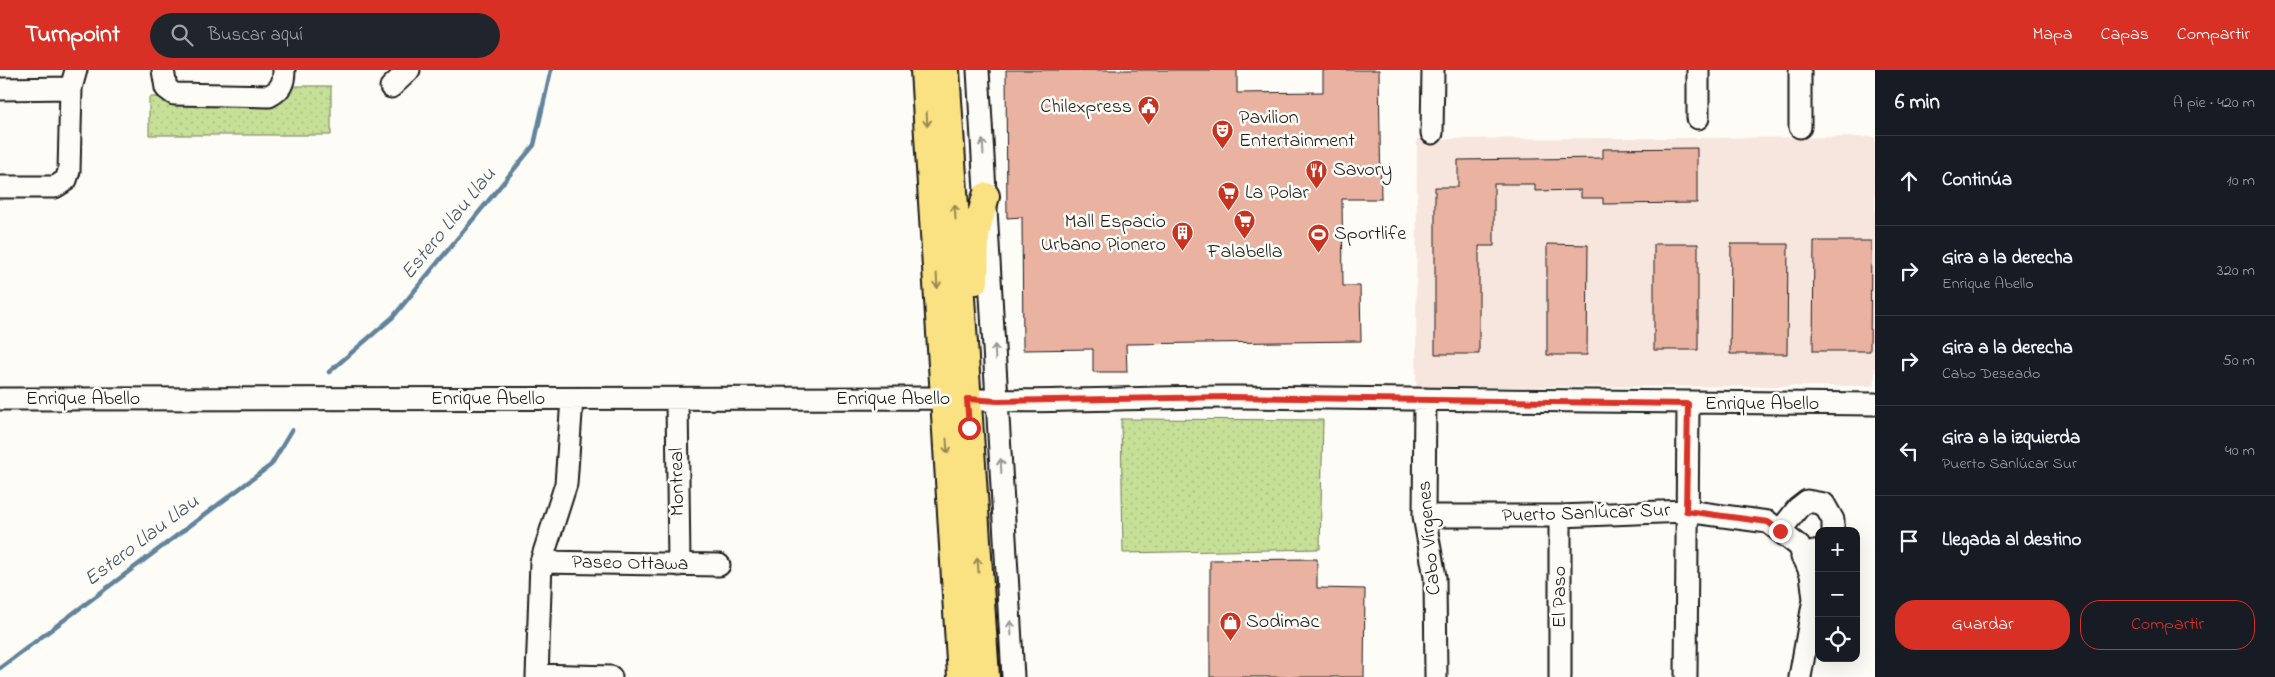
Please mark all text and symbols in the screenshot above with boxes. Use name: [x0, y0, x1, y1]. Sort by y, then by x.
search box: [150, 13, 500, 58]
text: Turnpoint: [25, 18, 120, 53]
icon: search: [168, 21, 196, 49]
text: Buscar aquí: [208, 22, 303, 49]
text: Mapa: [2032, 22, 2073, 48]
text: Capas: [2101, 22, 2149, 48]
text: Compartir: [2177, 22, 2250, 48]
text: 6 min: [1895, 88, 1940, 118]
text: A pie · 420 m: [2173, 91, 2255, 115]
place label: Chilexpress: [1040, 93, 1132, 122]
public building icon: Chilexpress: [1136, 95, 1160, 126]
place label: Pavilion Entertainment: [1239, 104, 1355, 156]
one-way arrow: [922, 110, 932, 126]
theatre icon: Pavilion Entertainment: [1211, 118, 1235, 149]
one-way arrow: [978, 139, 987, 155]
place label: Savory: [1333, 156, 1392, 185]
restaurant icon: Savory: [1305, 158, 1329, 189]
water label: Estero Llau Llau: [394, 161, 504, 287]
icon: ahead: [1895, 167, 1923, 195]
text: Continúa: [1942, 167, 2012, 194]
text: 10 m: [2227, 169, 2255, 193]
place label: La Polar: [1245, 179, 1310, 208]
supermarket icon: La Polar: [1217, 181, 1241, 212]
one-way arrow: [950, 204, 959, 220]
place label: Mall Espacio Urbano Pionero: [1041, 208, 1166, 260]
supermarket icon: Falabella: [1233, 208, 1257, 239]
place label: Sportlife: [1334, 220, 1406, 249]
building icon: Mall Espacio Urbano Pionero: [1170, 221, 1194, 252]
sports icon: Sportlife: [1306, 222, 1330, 253]
place label: Falabella: [1207, 238, 1282, 267]
text: Gira a la derecha: [1942, 245, 2073, 272]
icon: right: [1895, 257, 1923, 285]
text: 320 m: [2217, 259, 2255, 283]
text: Enrique Abello: [1942, 272, 2034, 296]
one-way arrow: [932, 273, 941, 289]
text: Gira a la derecha: [1942, 335, 2073, 362]
one-way arrow: [990, 345, 999, 361]
icon: right: [1895, 347, 1923, 375]
text: 50 m: [2223, 349, 2255, 373]
text: Cabo Deseado: [1942, 362, 2040, 386]
street label: Enrique Abello: [26, 385, 140, 414]
street label: Enrique Abello: [431, 385, 545, 414]
street label: Enrique Abello: [836, 385, 950, 414]
street label: Enrique Abello: [1705, 390, 1819, 419]
route start: [958, 417, 981, 440]
text: Gira a la izquierda: [1942, 425, 2080, 452]
icon: left: [1895, 437, 1923, 465]
one-way arrow: [943, 438, 952, 454]
text: 40 m: [2225, 439, 2255, 463]
street label: Montreal: [663, 448, 693, 516]
text: Puerto Sanlúcar Sur: [1942, 452, 2077, 476]
one-way arrow: [997, 458, 1006, 474]
street label: Cabo Vírgenes: [1411, 479, 1450, 596]
water label: Estero Llau Llau: [78, 488, 206, 594]
street label: Puerto Sanlúcar Sur: [1501, 497, 1672, 531]
route end: [1769, 520, 1792, 543]
map controls: [1815, 527, 1860, 662]
button: +: [1815, 527, 1860, 572]
icon: arrive: [1895, 527, 1923, 555]
text: Llegada al destino: [1942, 527, 2081, 554]
street label: Paseo Ottawa: [571, 548, 689, 580]
one-way arrow: [974, 557, 983, 573]
street label: El Paso: [1546, 566, 1575, 628]
button: −: [1815, 572, 1860, 617]
button: Guardar: [1895, 600, 2070, 650]
button: Compartir: [2080, 600, 2255, 650]
place label: Sodimac: [1246, 608, 1319, 637]
shop icon: Sodimac: [1218, 610, 1242, 641]
button: locate: [1815, 617, 1860, 662]
one-way arrow: [1006, 621, 1015, 637]

